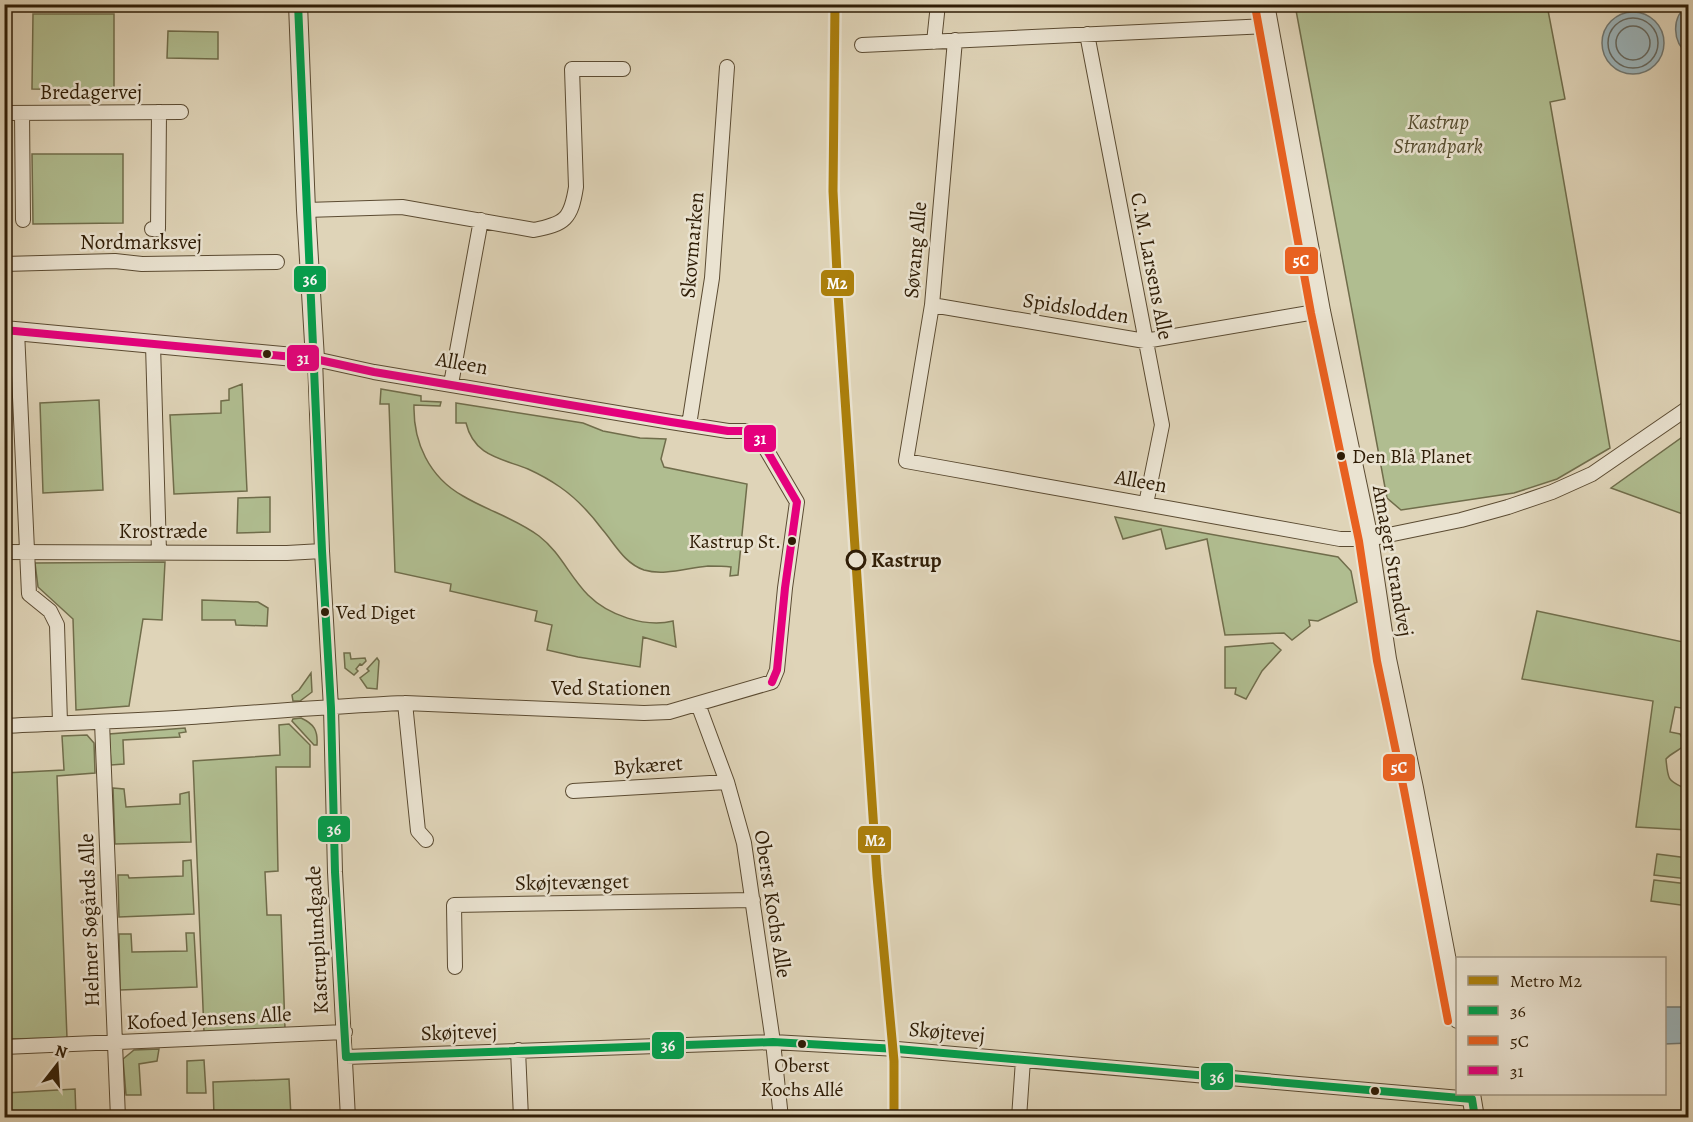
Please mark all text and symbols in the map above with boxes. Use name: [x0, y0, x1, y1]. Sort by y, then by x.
street label: Bredagervej: [40, 78, 142, 106]
park label: Kastrup Strandpark: [1393, 108, 1483, 160]
street label: C.M. Larsens Alle: [1124, 190, 1180, 342]
street label: Skovmarken: [673, 191, 711, 299]
street label: Søvang Alle: [897, 200, 933, 300]
street label: Nordmarksvej: [80, 228, 202, 256]
line badge: 5C: [1284, 246, 1319, 275]
text: 5C: [1293, 250, 1309, 272]
line badge: 36: [293, 265, 327, 293]
text: 36: [303, 269, 318, 291]
line badge: M2: [820, 269, 855, 297]
text: M2: [826, 273, 848, 295]
street label: Spidslodden: [1021, 286, 1131, 330]
line badge: 31: [286, 344, 320, 372]
street label: Alleen: [433, 344, 490, 381]
unlabelled marker: [261, 348, 273, 360]
text: 31: [297, 348, 310, 370]
line badge: 31: [743, 424, 777, 453]
text: 31: [754, 428, 767, 450]
place label: Den Blå Planet: [1352, 443, 1472, 470]
marker: Den Blå Planet: [1335, 450, 1347, 462]
street label: Alleen: [1112, 462, 1169, 499]
street label: Amager Strandvej: [1366, 482, 1420, 639]
street label: Krostræde: [118, 517, 208, 545]
place label: Kastrup St.: [688, 528, 781, 555]
marker: Kastrup St.: [786, 535, 798, 547]
place label: Kastrup: [871, 546, 942, 574]
marker: Kastrup: [846, 550, 866, 570]
place label: Ved Diget: [335, 599, 416, 626]
marker: Ved Diget: [319, 606, 331, 618]
street label: Ved Stationen: [550, 674, 671, 702]
street label: Bykæret: [612, 749, 684, 781]
line badge: 5C: [1382, 753, 1416, 782]
text: 5C: [1391, 757, 1407, 779]
line badge: 36: [317, 815, 351, 843]
text: 36: [327, 819, 342, 841]
line badge: M2: [857, 825, 892, 854]
street label: Oberst Kochs Alle: [747, 828, 799, 980]
text: M2: [864, 830, 886, 852]
street label: Helmer Søgårds Alle: [72, 833, 106, 1007]
street label: Kastruplundgade: [299, 865, 335, 1015]
street label: Skøjtevænget: [515, 867, 629, 897]
legend: [1456, 957, 1666, 1095]
text: Metro M2: [1510, 969, 1582, 993]
text: 36: [1510, 999, 1526, 1023]
street label: Kofoed Jensens Alle: [126, 1000, 292, 1036]
street label: Skøjtevej: [908, 1015, 986, 1049]
street label: Skøjtevej: [420, 1017, 498, 1047]
text: 5C: [1510, 1029, 1529, 1053]
line badge: 36: [651, 1031, 685, 1060]
north arrow: [27, 1035, 87, 1095]
text: 36: [661, 1035, 676, 1057]
marker: Oberst Kochs Allé: [796, 1038, 808, 1050]
text: N: [52, 1039, 70, 1064]
place label: Oberst Kochs Allé: [760, 1052, 844, 1103]
text: 31: [1510, 1059, 1524, 1083]
line badge: 36: [1200, 1062, 1234, 1091]
text: 36: [1210, 1067, 1225, 1089]
unlabelled marker: [1369, 1085, 1381, 1097]

